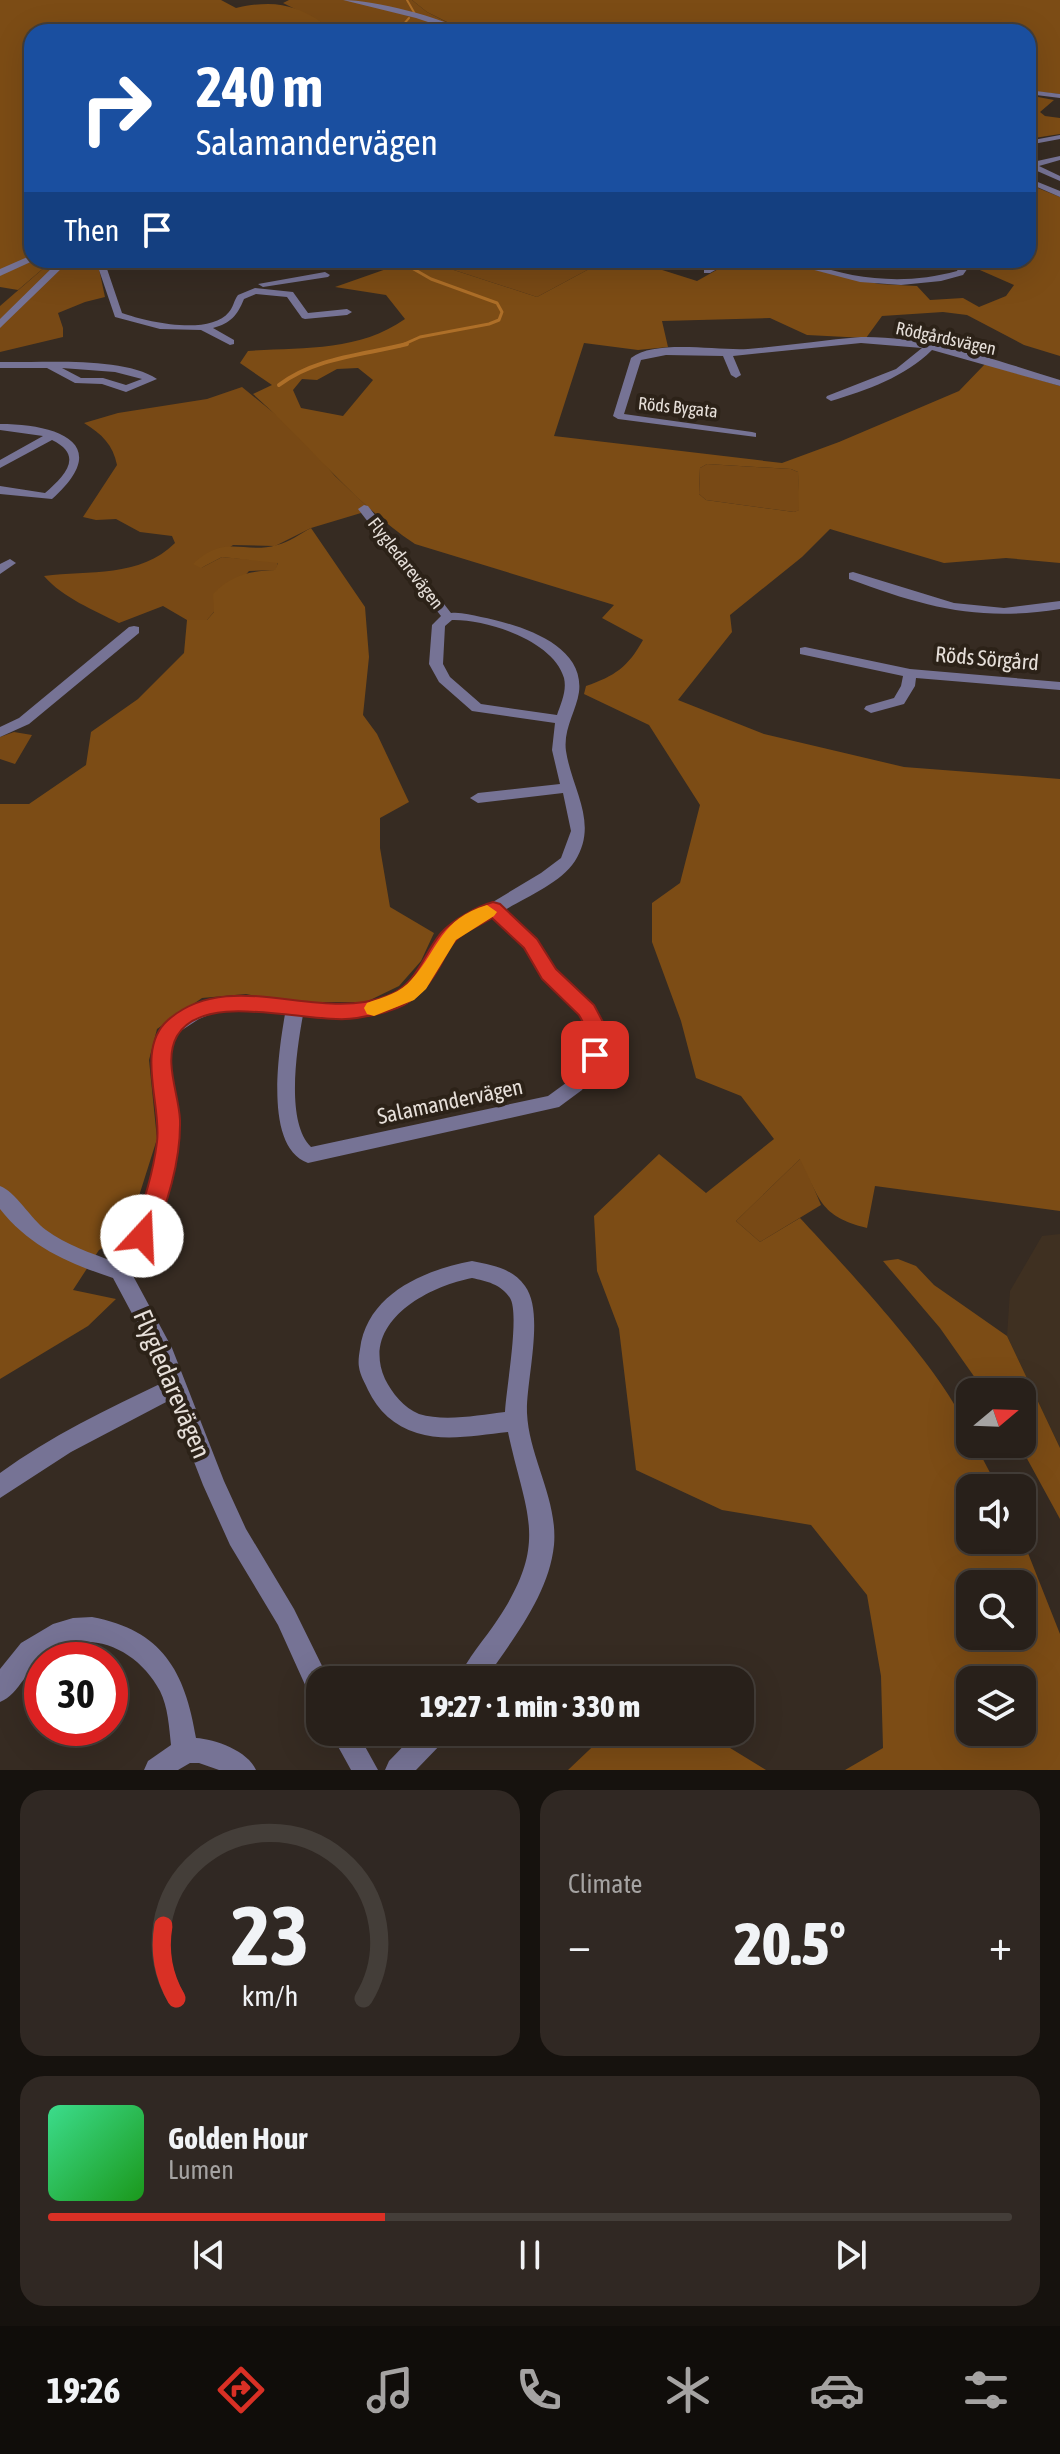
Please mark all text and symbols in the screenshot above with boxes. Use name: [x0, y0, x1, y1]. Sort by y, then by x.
text: 240 m: [196, 55, 323, 119]
icon: right: [64, 56, 168, 160]
text: Salamandervägen: [196, 121, 438, 163]
icon: arrive: [135, 208, 179, 252]
text: Then: [64, 213, 119, 247]
street label: Rödgårdsvägen: [894, 317, 998, 359]
street label: Röds Bygata: [637, 392, 719, 422]
street label: Flygledarevägen: [364, 513, 448, 613]
street label: Röds Sörgård: [934, 641, 1040, 675]
pin: [561, 1021, 629, 1089]
icon: arrive: [573, 1033, 617, 1077]
street label: Salamandervägen: [375, 1073, 525, 1129]
position arrow: [100, 1194, 184, 1278]
street label: Flygledarevägen: [127, 1305, 217, 1463]
north arrow: [956, 1378, 1036, 1458]
map controls: [956, 1378, 1036, 1746]
button: sound: [956, 1474, 1036, 1554]
button: search: [956, 1570, 1036, 1650]
speed limit sign: 30: [24, 1642, 128, 1746]
button: layers: [956, 1666, 1036, 1746]
text: 19:27 · 1 min · 330 m: [420, 1689, 640, 1723]
text: Climate: [568, 1869, 642, 1899]
text: 23: [231, 1887, 309, 1983]
text: 20.5°: [734, 1909, 846, 1978]
text: −: [568, 1919, 591, 1969]
text: +: [989, 1919, 1012, 1969]
text: km/h: [242, 1979, 298, 2012]
text: Golden Hour: [168, 2121, 307, 2155]
text: Lumen: [168, 2155, 234, 2185]
icon: previous: [187, 2233, 231, 2277]
icon: pause: [508, 2233, 552, 2277]
icon: next: [829, 2233, 873, 2277]
icon: directions: [213, 2362, 269, 2418]
icon: music: [362, 2362, 418, 2418]
icon: phone: [511, 2362, 567, 2418]
icon: climate: [660, 2362, 716, 2418]
icon: car: [809, 2362, 865, 2418]
icon: filters: [958, 2362, 1014, 2418]
text: 19:26: [46, 2369, 121, 2411]

